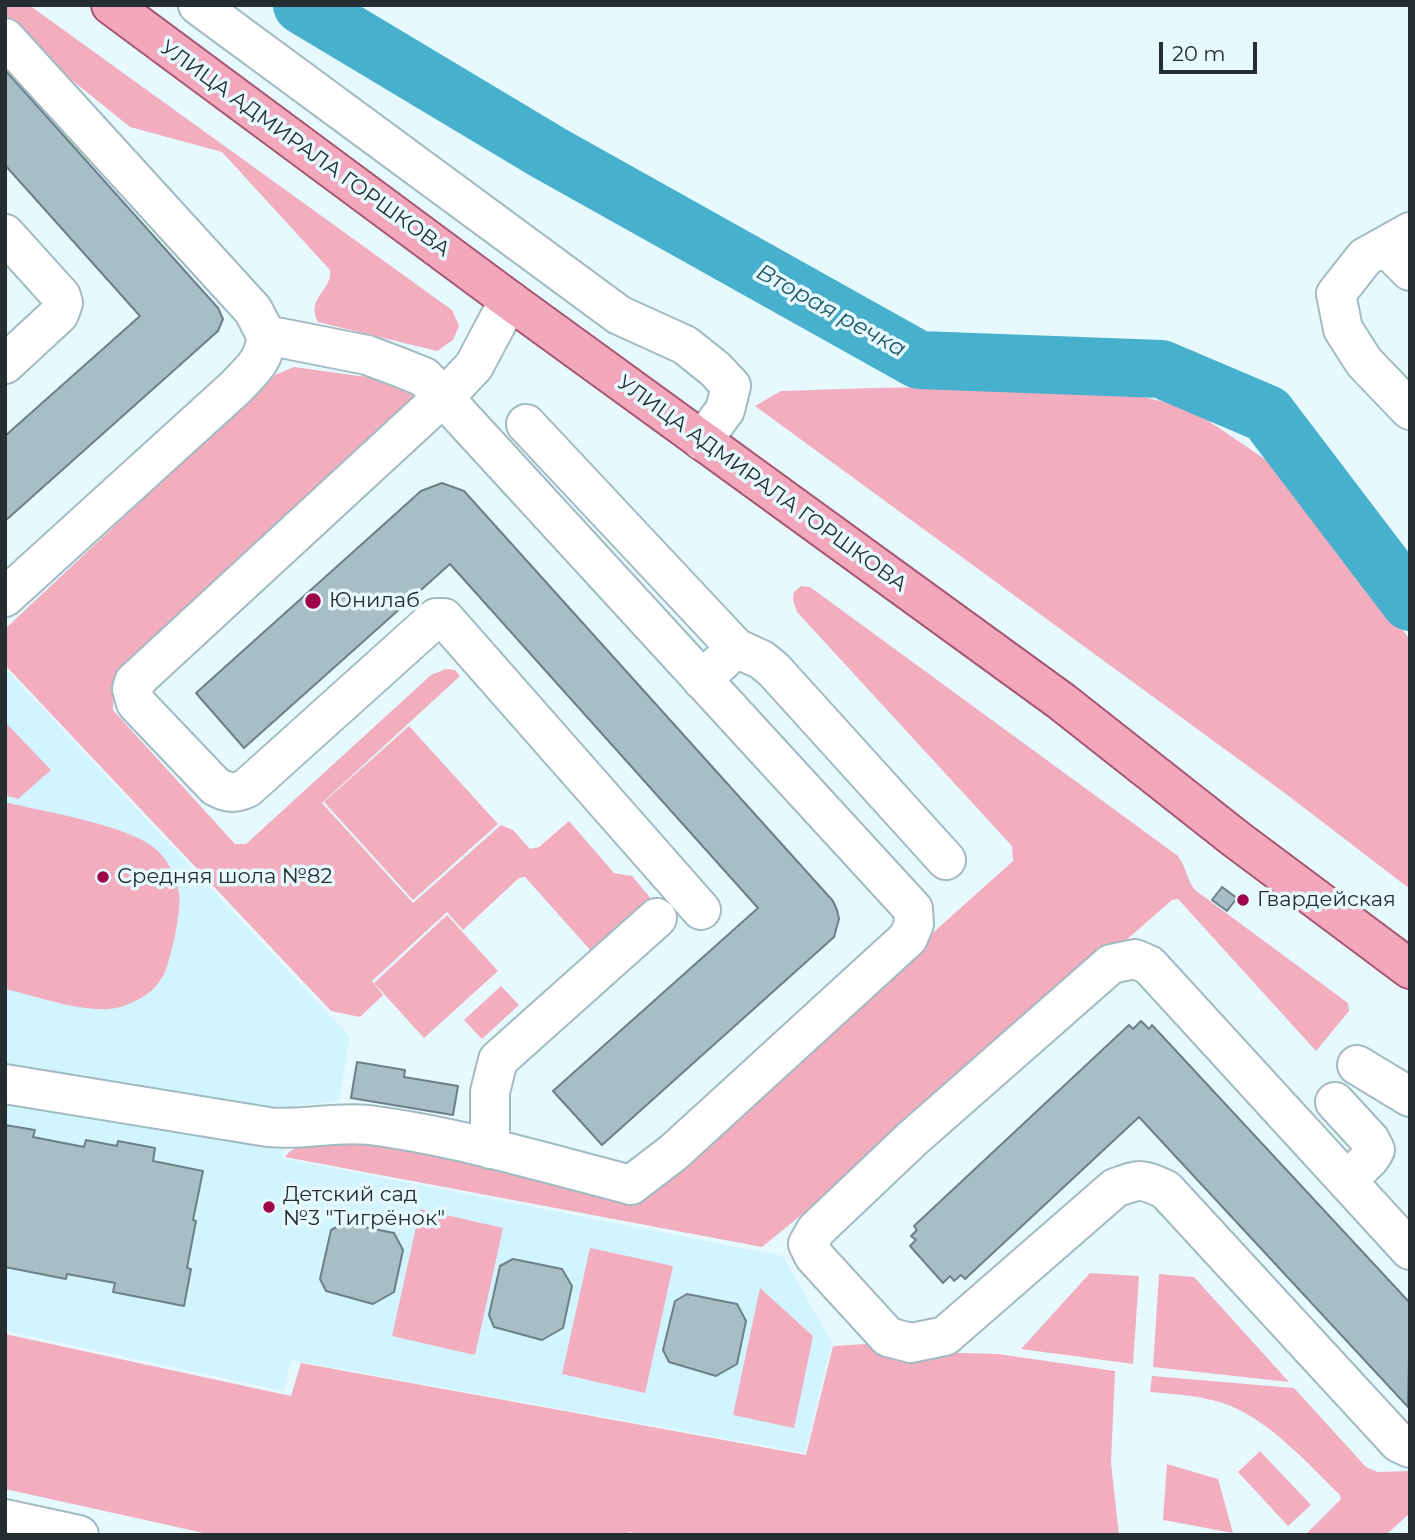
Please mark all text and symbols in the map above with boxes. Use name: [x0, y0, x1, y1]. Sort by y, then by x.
scale bar: [1163, 28, 1261, 72]
street label: УЛИЦА АДМИРАЛА ГОРШКОВА: [155, 35, 455, 263]
text: 20 m: [1172, 41, 1226, 66]
water label: Вторая речка: [751, 258, 911, 364]
street label: УЛИЦА АДМИРАЛА ГОРШКОВА: [612, 370, 912, 598]
place label: Юнилаб: [329, 588, 420, 614]
marker: Юнилаб: [303, 591, 323, 611]
place label: Средняя шола №82: [117, 864, 332, 890]
marker: Средняя шола №82: [95, 869, 111, 885]
place label: Гвардейская: [1257, 887, 1396, 913]
marker: Гвардейская: [1235, 892, 1251, 908]
place label: Детский сад №3 "Тигрёнок": [283, 1182, 445, 1232]
marker: Детский сад №3 "Тигрёнок": [261, 1199, 277, 1215]

